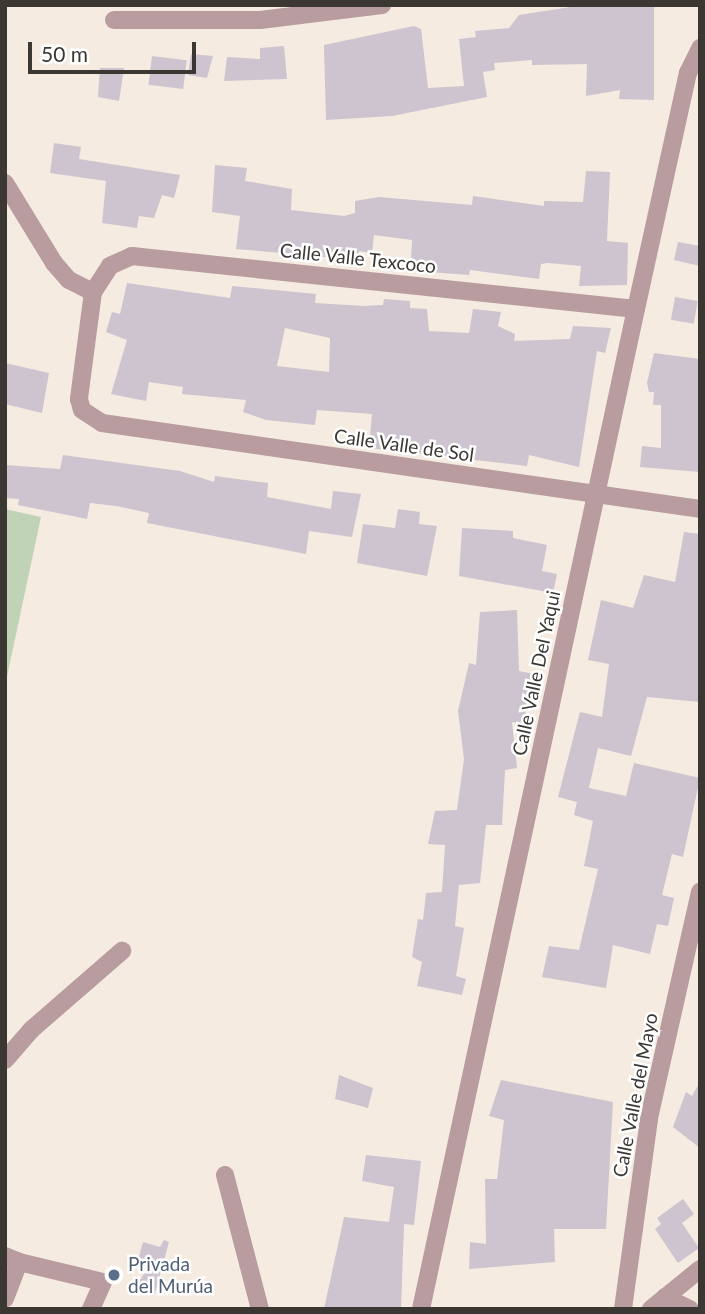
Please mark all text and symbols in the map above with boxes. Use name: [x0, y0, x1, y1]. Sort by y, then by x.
scale bar: [32, 28, 200, 72]
text: 50 m: [41, 41, 88, 66]
street label: Calle Valle Texcoco: [278, 238, 438, 278]
street label: Calle Valle de Sol: [332, 424, 476, 466]
street label: Calle Valle Del Yaqui: [507, 588, 565, 758]
street label: Calle Valle del Mayo: [608, 1011, 662, 1179]
place label: Privada del Murúa: [128, 1253, 213, 1297]
marker: Privada del Murúa: [106, 1267, 122, 1283]

